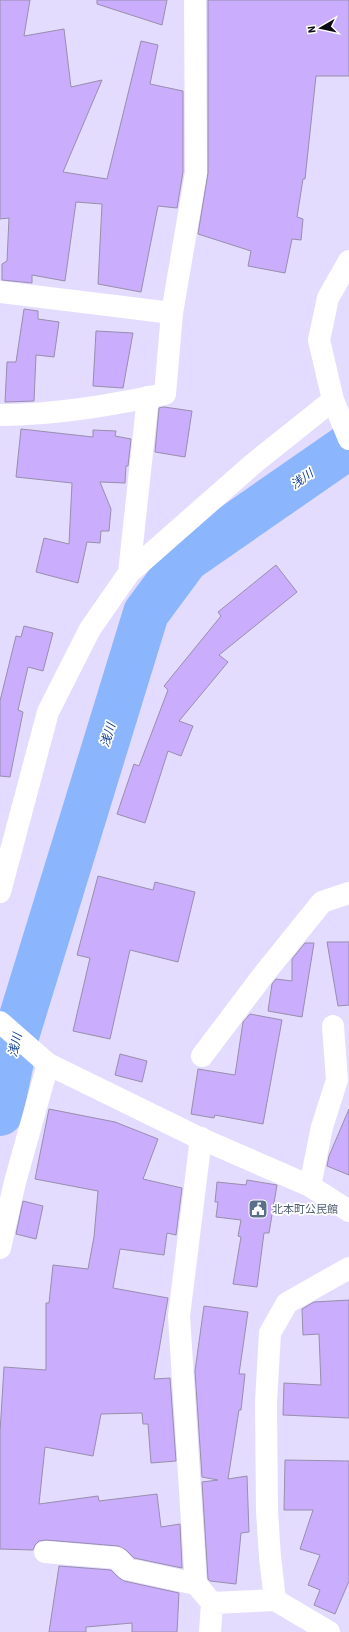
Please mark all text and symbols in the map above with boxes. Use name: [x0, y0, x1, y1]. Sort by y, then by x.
north arrow: [301, 8, 341, 48]
text: N: [304, 25, 320, 34]
water label: 浅川: [288, 464, 319, 493]
water label: 浅川: [97, 719, 121, 749]
water label: 浅川: [5, 1030, 27, 1059]
public building icon: 北本町公民館: [247, 1198, 269, 1220]
place label: 北本町公民館: [272, 1202, 338, 1217]

